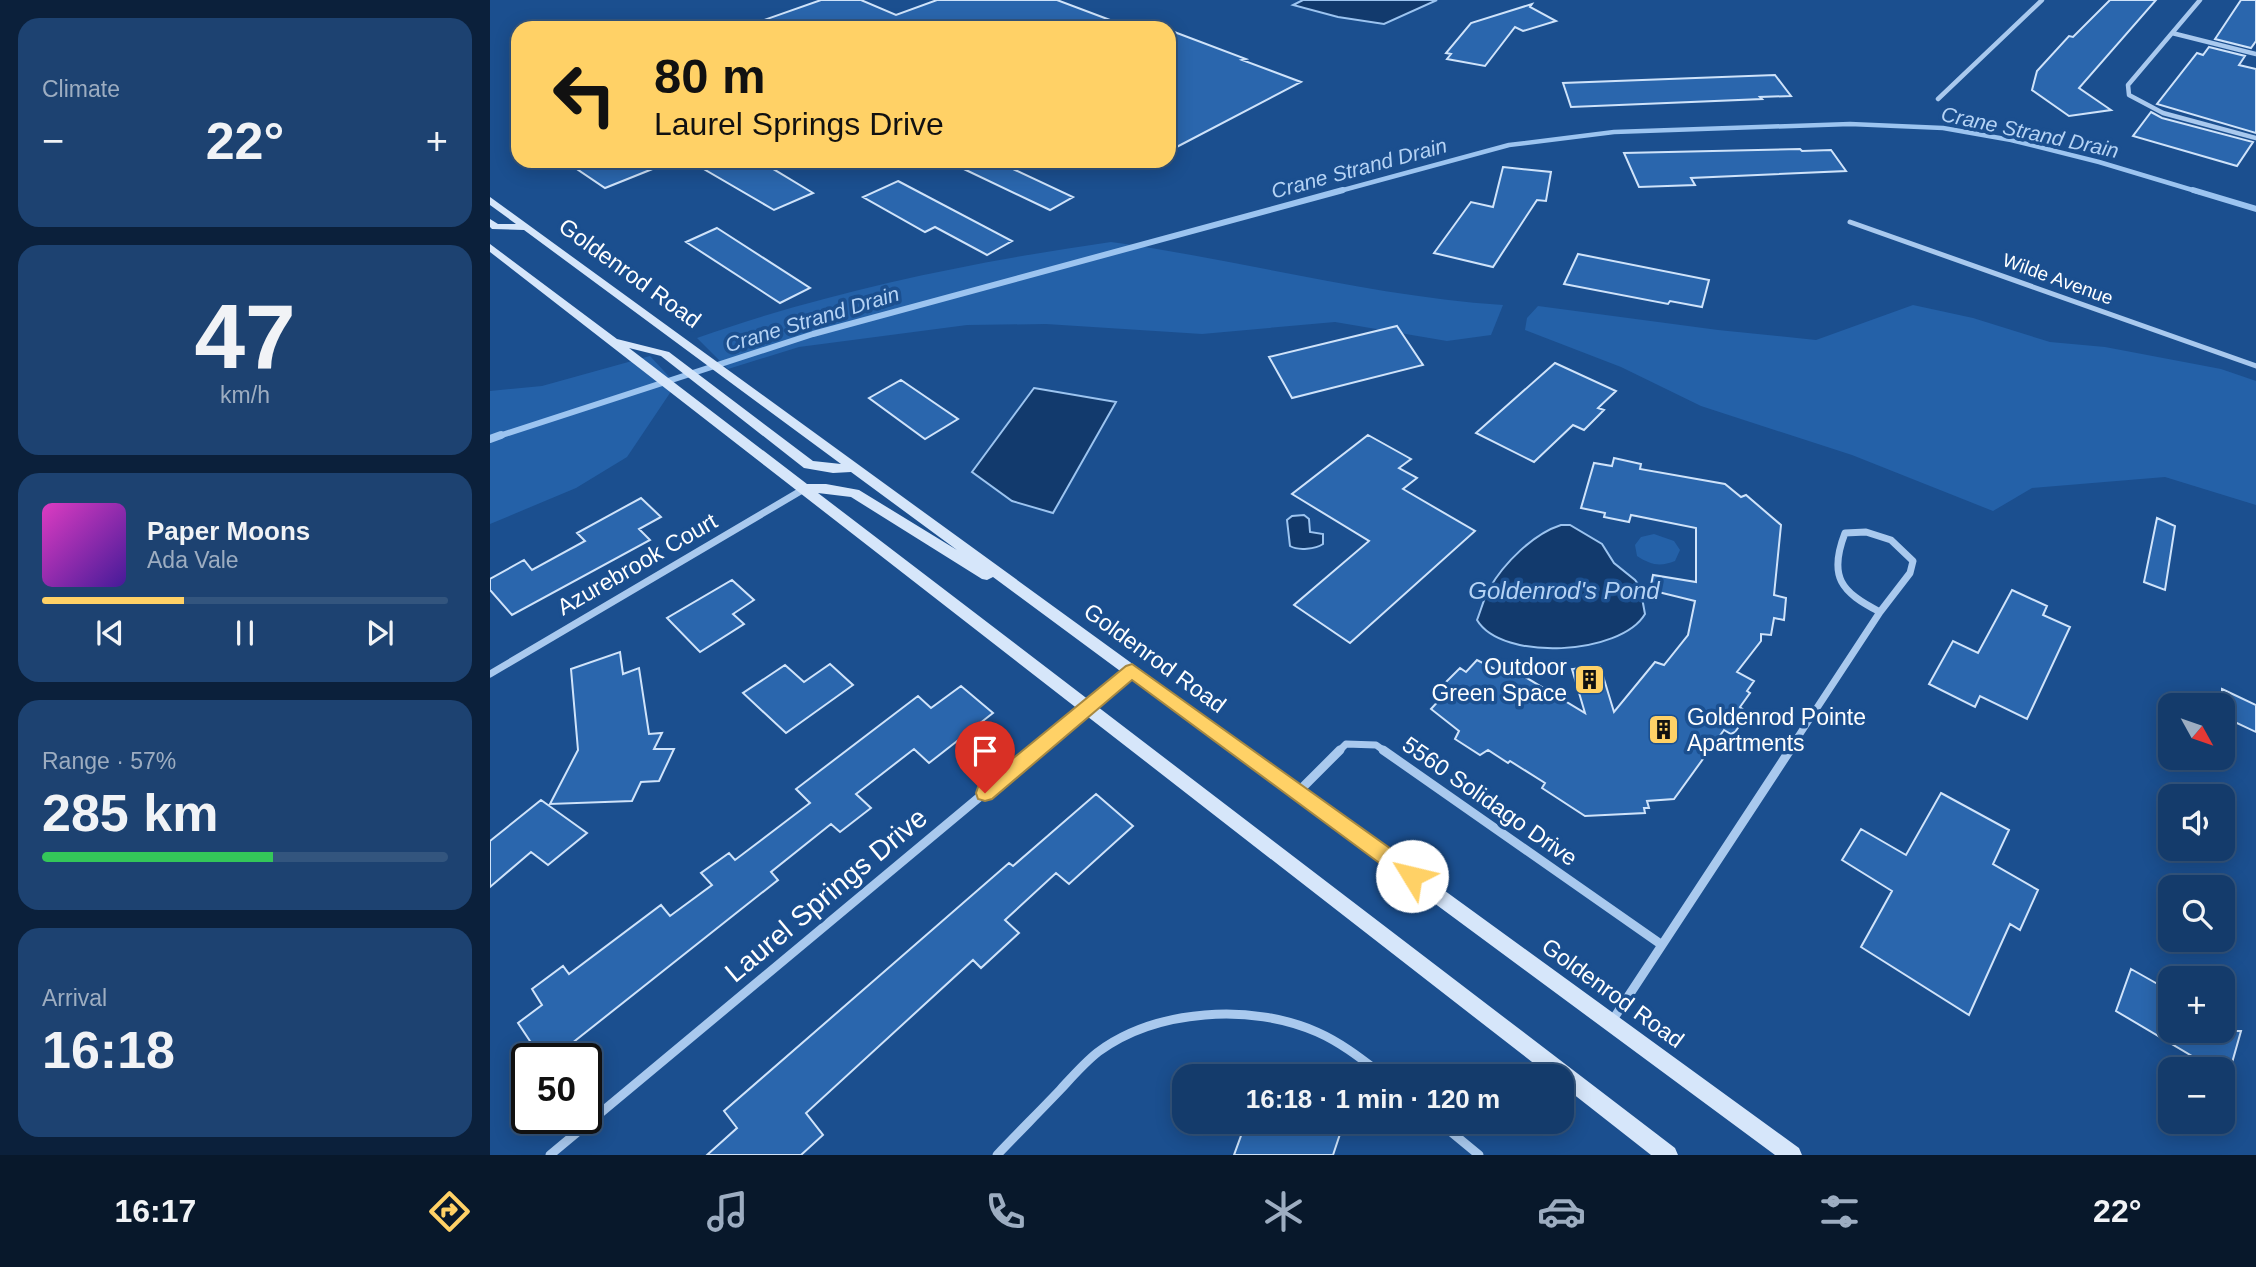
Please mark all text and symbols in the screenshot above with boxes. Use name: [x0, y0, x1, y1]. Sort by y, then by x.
icon: left: [539, 49, 630, 140]
text: 80 m: [654, 49, 766, 103]
text: Climate: [42, 76, 120, 102]
water label: Crane Strand Drain: [1939, 102, 2121, 162]
text: Laurel Springs Drive: [654, 106, 944, 142]
text: 22°: [206, 112, 284, 170]
text: −: [42, 120, 64, 162]
text: +: [426, 120, 448, 162]
water label: Crane Strand Drain: [1269, 133, 1449, 203]
street label: Goldenrod Road: [554, 213, 706, 333]
street label: Wilde Avenue: [2000, 249, 2116, 309]
water label: Crane Strand Drain: [722, 282, 902, 356]
text: 47: [194, 286, 296, 387]
text: km/h: [220, 382, 270, 408]
street label: Azurebrook Court: [552, 507, 722, 620]
text: Paper Moons: [147, 516, 310, 546]
text: Ada Vale: [147, 547, 239, 573]
water label: Goldenrod's Pond: [1468, 577, 1660, 604]
street label: Goldenrod Road: [1079, 598, 1231, 718]
icon: previous: [91, 614, 129, 652]
icon: pause: [226, 614, 264, 652]
icon: next: [361, 614, 399, 652]
place label: Outdoor Green Space: [1431, 654, 1567, 706]
building icon: Outdoor Green Space: [1573, 663, 1607, 697]
north arrow: [2158, 693, 2235, 770]
map controls: [2158, 693, 2235, 1134]
place label: Goldenrod Pointe Apartments: [1687, 704, 1866, 756]
building icon: Goldenrod Pointe Apartments: [1647, 713, 1681, 747]
pin: [955, 721, 1015, 793]
street label: 5560 Solidago Drive: [1398, 731, 1582, 871]
icon: arrive: [966, 732, 1004, 770]
text: Range · 57%: [42, 748, 176, 774]
text: 285 km: [42, 784, 218, 842]
button: sound: [2158, 784, 2235, 861]
street label: Laurel Springs Drive: [719, 802, 933, 988]
position arrow: [1375, 839, 1449, 913]
button: search: [2158, 875, 2235, 952]
street label: Goldenrod Road: [1537, 933, 1689, 1053]
button: +: [2158, 966, 2235, 1043]
text: Arrival: [42, 985, 107, 1011]
text: 16:18: [42, 1021, 175, 1079]
speed limit sign: 50: [511, 1043, 602, 1134]
button: −: [2158, 1057, 2235, 1134]
text: 16:18 · 1 min · 120 m: [1246, 1084, 1500, 1114]
icon: directions: [425, 1187, 474, 1236]
icon: music: [703, 1187, 752, 1236]
icon: phone: [981, 1187, 1030, 1236]
icon: climate: [1259, 1187, 1308, 1236]
icon: car: [1537, 1187, 1586, 1236]
icon: filters: [1815, 1187, 1864, 1236]
text: 16:17: [114, 1193, 196, 1229]
text: 22°: [2093, 1193, 2142, 1229]

